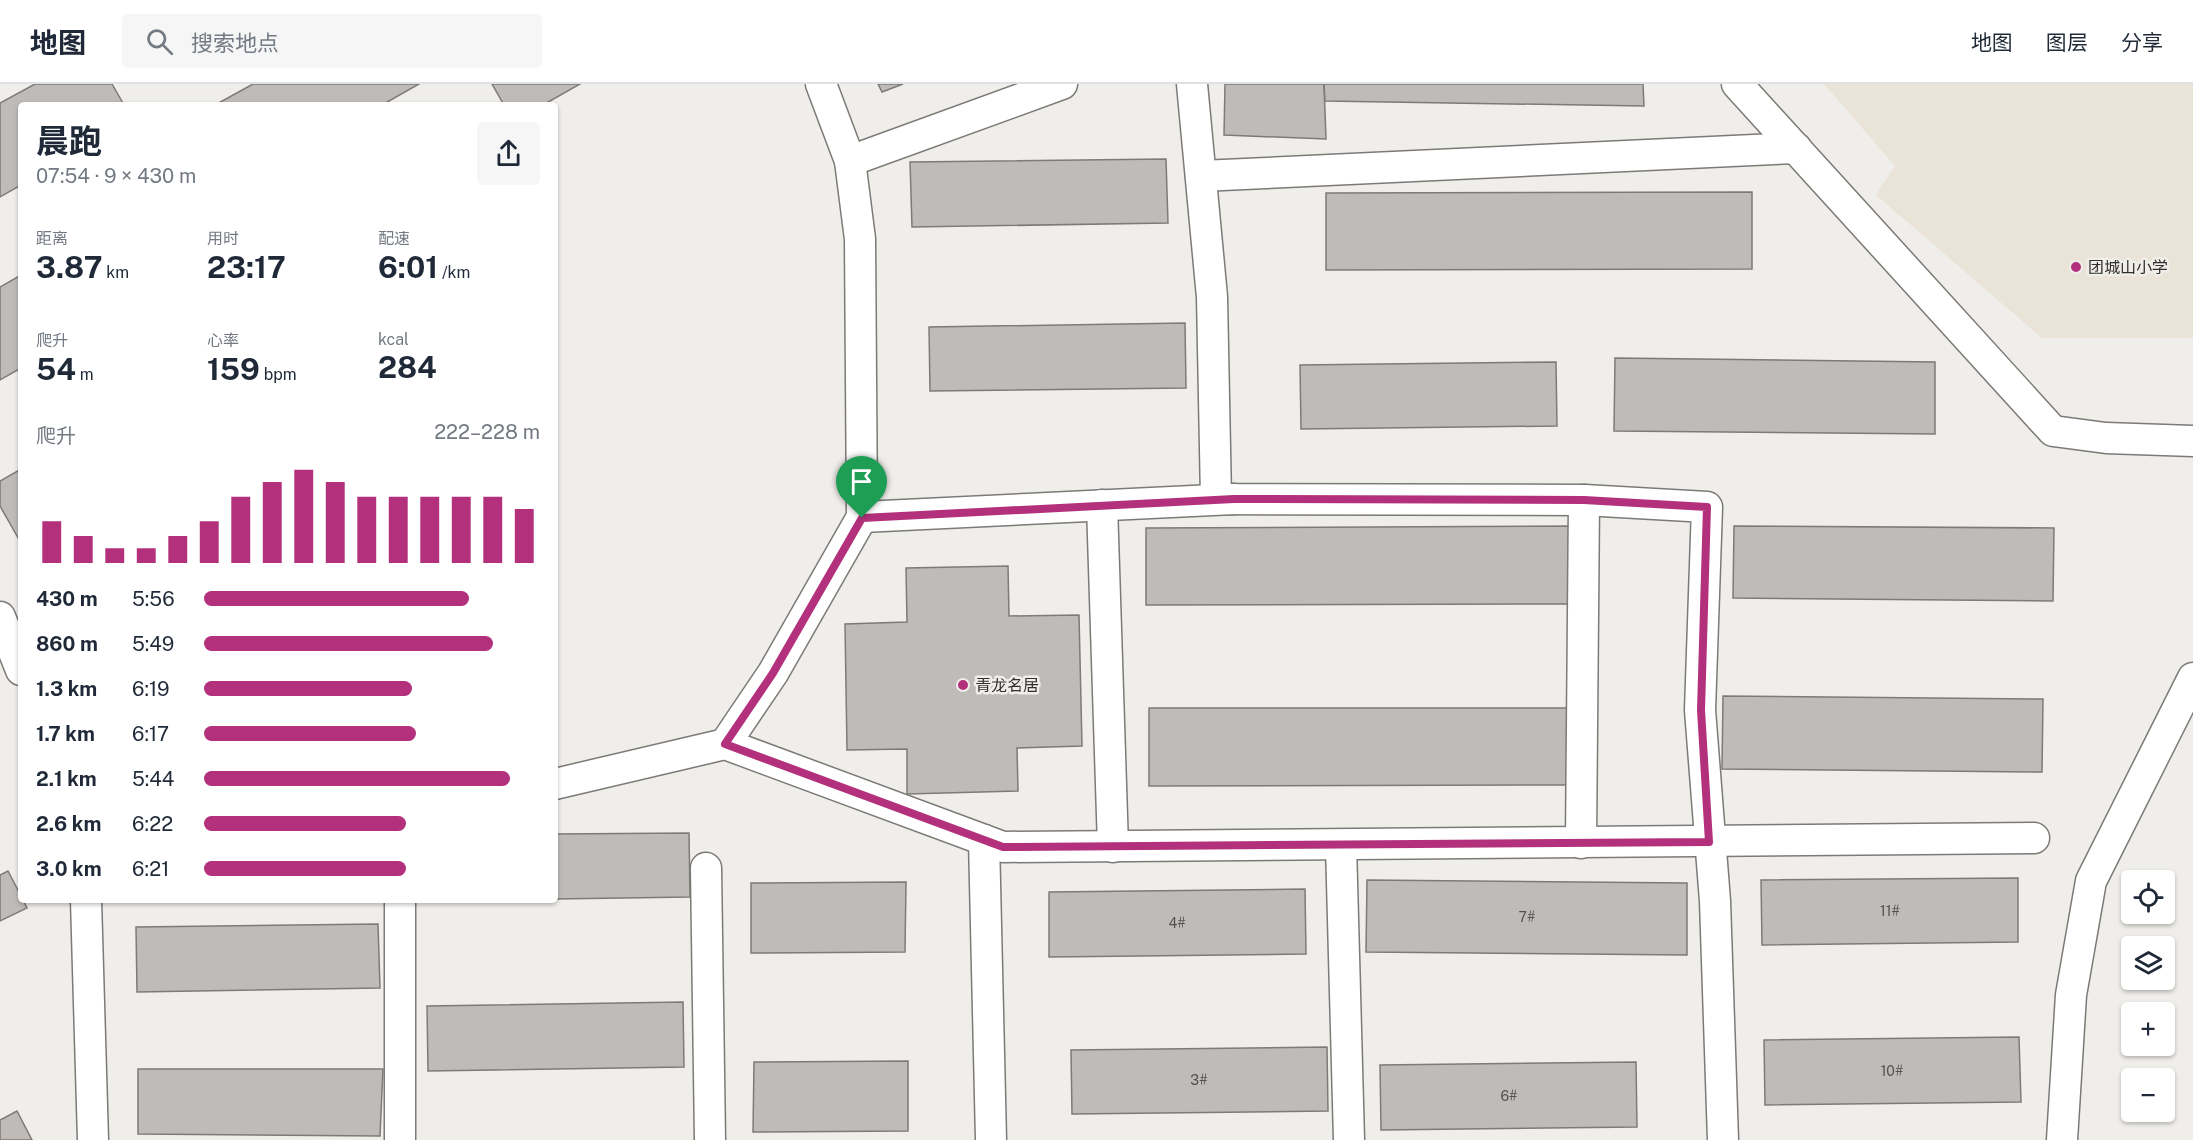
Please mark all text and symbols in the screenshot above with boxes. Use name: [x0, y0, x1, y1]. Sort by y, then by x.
search box: [122, 14, 542, 68]
icon: search: [143, 25, 176, 58]
text: 地图: [30, 26, 86, 59]
text: 搜索地点: [191, 30, 279, 56]
text: 地图: [1971, 30, 2013, 55]
text: 图层: [2046, 30, 2088, 55]
text: 分享: [2121, 30, 2163, 55]
text: 晨跑: [36, 122, 102, 160]
button: share: [477, 122, 540, 185]
text: 07:54 · 9 × 430 m: [36, 164, 196, 188]
text: 距离: [36, 229, 68, 248]
text: 用时: [207, 229, 239, 248]
text: 配速: [378, 229, 410, 248]
text: 3.87: [36, 249, 102, 285]
text: 23:17: [207, 249, 286, 285]
text: 6:01: [378, 249, 438, 285]
place label: 团城山小学: [2088, 258, 2168, 277]
marker: 团城山小学: [2069, 260, 2083, 274]
text: km: [102, 263, 129, 282]
text: /km: [438, 263, 470, 282]
text: kcal: [378, 330, 409, 349]
text: 爬升: [36, 331, 68, 350]
text: 心率: [207, 331, 239, 350]
text: 284: [378, 349, 437, 385]
text: 54: [36, 351, 76, 387]
text: 159: [207, 351, 260, 387]
text: m: [76, 365, 94, 384]
text: bpm: [260, 365, 297, 384]
text: 222–228 m: [434, 420, 540, 444]
text: 爬升: [36, 424, 76, 448]
pin: [836, 456, 887, 518]
icon: arrive: [845, 465, 878, 498]
text: 430 m: [36, 587, 98, 611]
text: 5:56: [132, 587, 175, 611]
text: 860 m: [36, 632, 98, 656]
text: 5:49: [132, 632, 174, 656]
place label: 青龙名居: [975, 676, 1039, 695]
text: 1.3 km: [36, 677, 97, 701]
text: 6:19: [132, 677, 170, 701]
marker: 青龙名居: [956, 678, 970, 692]
text: 1.7 km: [36, 722, 95, 746]
text: 6:17: [132, 722, 169, 746]
text: 2.1 km: [36, 767, 97, 791]
text: 5:44: [132, 767, 174, 791]
text: 2.6 km: [36, 812, 101, 836]
text: 6:22: [132, 812, 173, 836]
text: 3.0 km: [36, 857, 102, 881]
text: 6:21: [132, 857, 169, 881]
map controls: [2121, 870, 2175, 1122]
button: locate: [2121, 870, 2175, 924]
house number: 11#: [1880, 903, 1900, 919]
house number: 7#: [1519, 909, 1535, 925]
house number: 4#: [1168, 915, 1186, 931]
button: layers: [2121, 936, 2175, 990]
button: +: [2121, 1002, 2175, 1056]
house number: 10#: [1881, 1063, 1903, 1079]
button: −: [2121, 1068, 2175, 1122]
house number: 3#: [1190, 1072, 1208, 1088]
house number: 6#: [1500, 1088, 1518, 1104]

